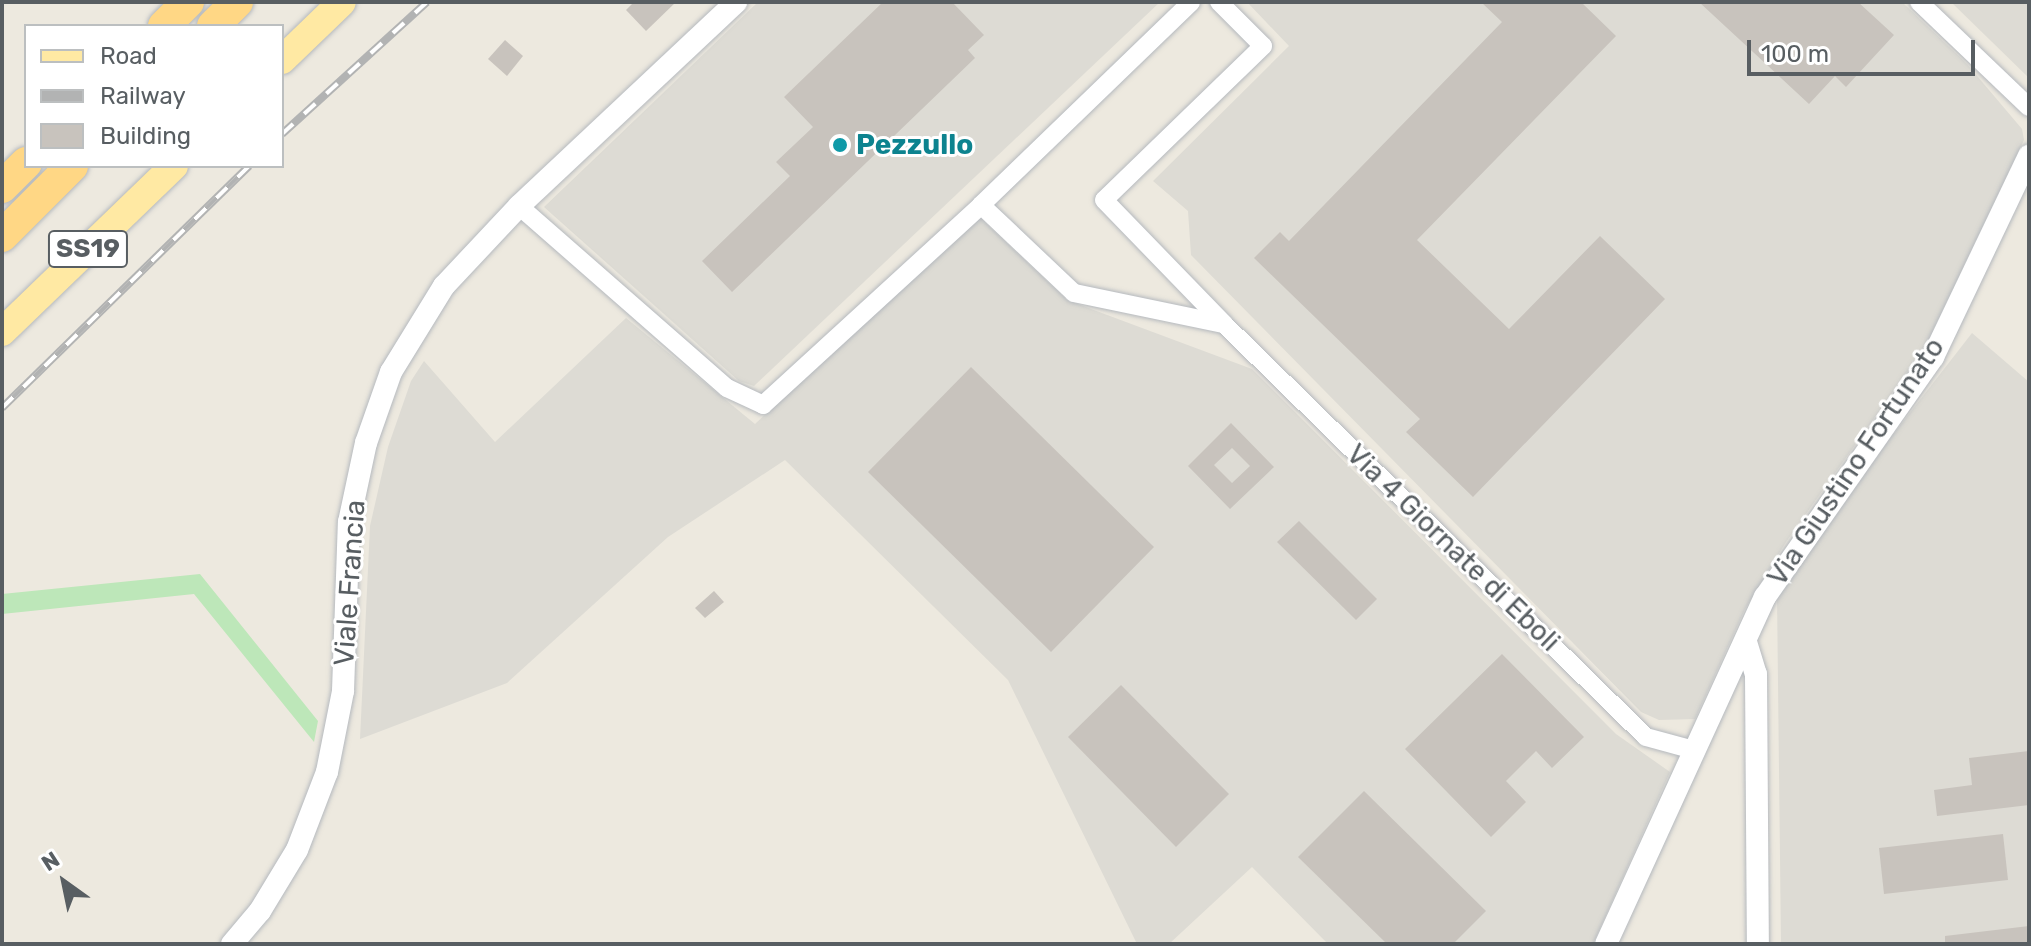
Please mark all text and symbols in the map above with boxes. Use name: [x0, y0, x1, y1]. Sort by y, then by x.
legend: [24, 24, 284, 168]
scale bar: [1751, 24, 1979, 74]
text: 100 m: [1761, 40, 1829, 68]
text: Road: [100, 42, 157, 70]
text: Railway: [100, 82, 186, 110]
text: Building: [100, 122, 191, 150]
place label: Pezzullo: [856, 128, 973, 162]
marker: Pezzullo: [831, 136, 849, 154]
road number: SS19: [46, 227, 130, 271]
street label: Via Giustino Fortunato: [1760, 332, 1952, 592]
street label: Via 4 Giornate di Eboli: [1339, 437, 1567, 659]
street label: Viale Francia: [327, 499, 373, 667]
north arrow: [24, 842, 104, 922]
text: N: [37, 846, 65, 877]

